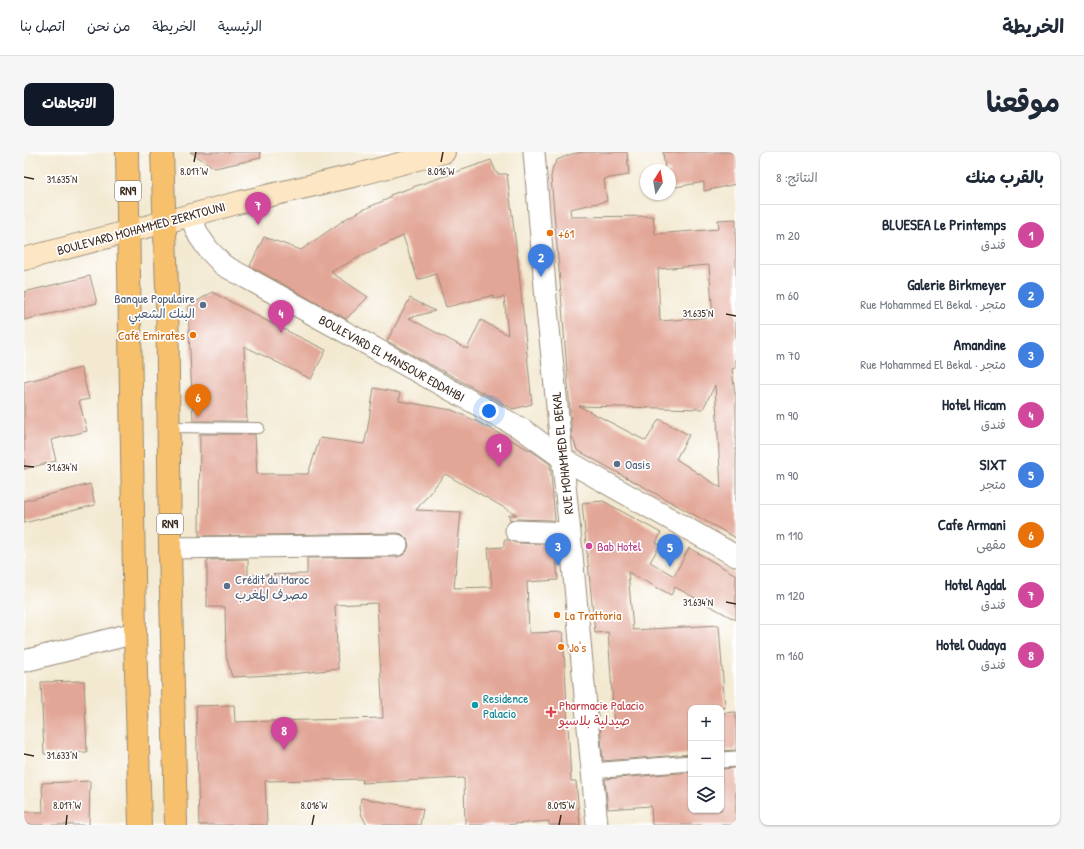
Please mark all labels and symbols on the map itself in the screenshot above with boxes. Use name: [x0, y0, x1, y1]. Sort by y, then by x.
north arrow: [640, 164, 676, 200]
text: 8.017°W: [180, 165, 209, 178]
text: 8.016°W: [427, 165, 455, 178]
text: 31.635°N: [47, 173, 77, 186]
road number: RN9: [115, 181, 141, 201]
pin: 7: [245, 192, 271, 225]
street label: BOULEVARD MOHAMMED ZERKTOUNI: [55, 197, 227, 259]
place label: +61: [558, 224, 574, 242]
marker: +61: [545, 228, 555, 238]
pin: 2: [528, 244, 554, 277]
place label: Banque Populaire البنك الشعبي: [114, 289, 195, 325]
marker: Banque Populaire البنك الشعبي: [198, 300, 208, 310]
pin: 4: [268, 300, 294, 333]
text: 31.635°N: [683, 307, 713, 320]
street label: BOULEVARD EL MANSOUR EDDAHBI: [316, 310, 468, 406]
place label: Café Emirates: [118, 326, 185, 344]
marker: Café Emirates: [188, 330, 198, 340]
pin: 6: [185, 384, 211, 417]
street label: RUE MOHAMMED EL BEKAL: [547, 391, 577, 515]
your location: [479, 401, 499, 421]
pin: 1: [486, 434, 512, 467]
place label: Oasis: [625, 455, 650, 473]
marker: Oasis: [612, 459, 622, 469]
text: 31.634°N: [47, 461, 77, 474]
road number: RN9: [157, 514, 183, 534]
pin: 3: [545, 533, 571, 566]
pin: 5: [657, 534, 683, 567]
place label: Bab Hotel: [597, 537, 642, 555]
marker: Bab Hotel: [584, 541, 594, 551]
place label: Crédit du Maroc مصرف المغرب: [235, 570, 309, 603]
marker: Crédit du Maroc مصرف المغرب: [222, 581, 232, 591]
text: 31.634°N: [683, 596, 713, 609]
place label: La Trattoria: [565, 606, 621, 624]
marker: La Trattoria: [552, 610, 562, 620]
place label: Jo's: [569, 638, 586, 656]
marker: Jo's: [556, 642, 566, 652]
place label: Residence Palacio: [483, 689, 528, 722]
place label: Pharmacie Palacio صيدلية بلاسيو: [558, 696, 644, 729]
marker: Residence Palacio: [470, 700, 480, 710]
marker: Pharmacie Palacio صيدلية بلاسيو: [546, 707, 556, 717]
pin: 8: [271, 717, 297, 750]
text: 31.633°N: [47, 749, 77, 762]
text: 8.017°W: [53, 799, 82, 812]
text: 8.016°W: [300, 799, 328, 812]
text: 8.015°W: [547, 799, 575, 812]

